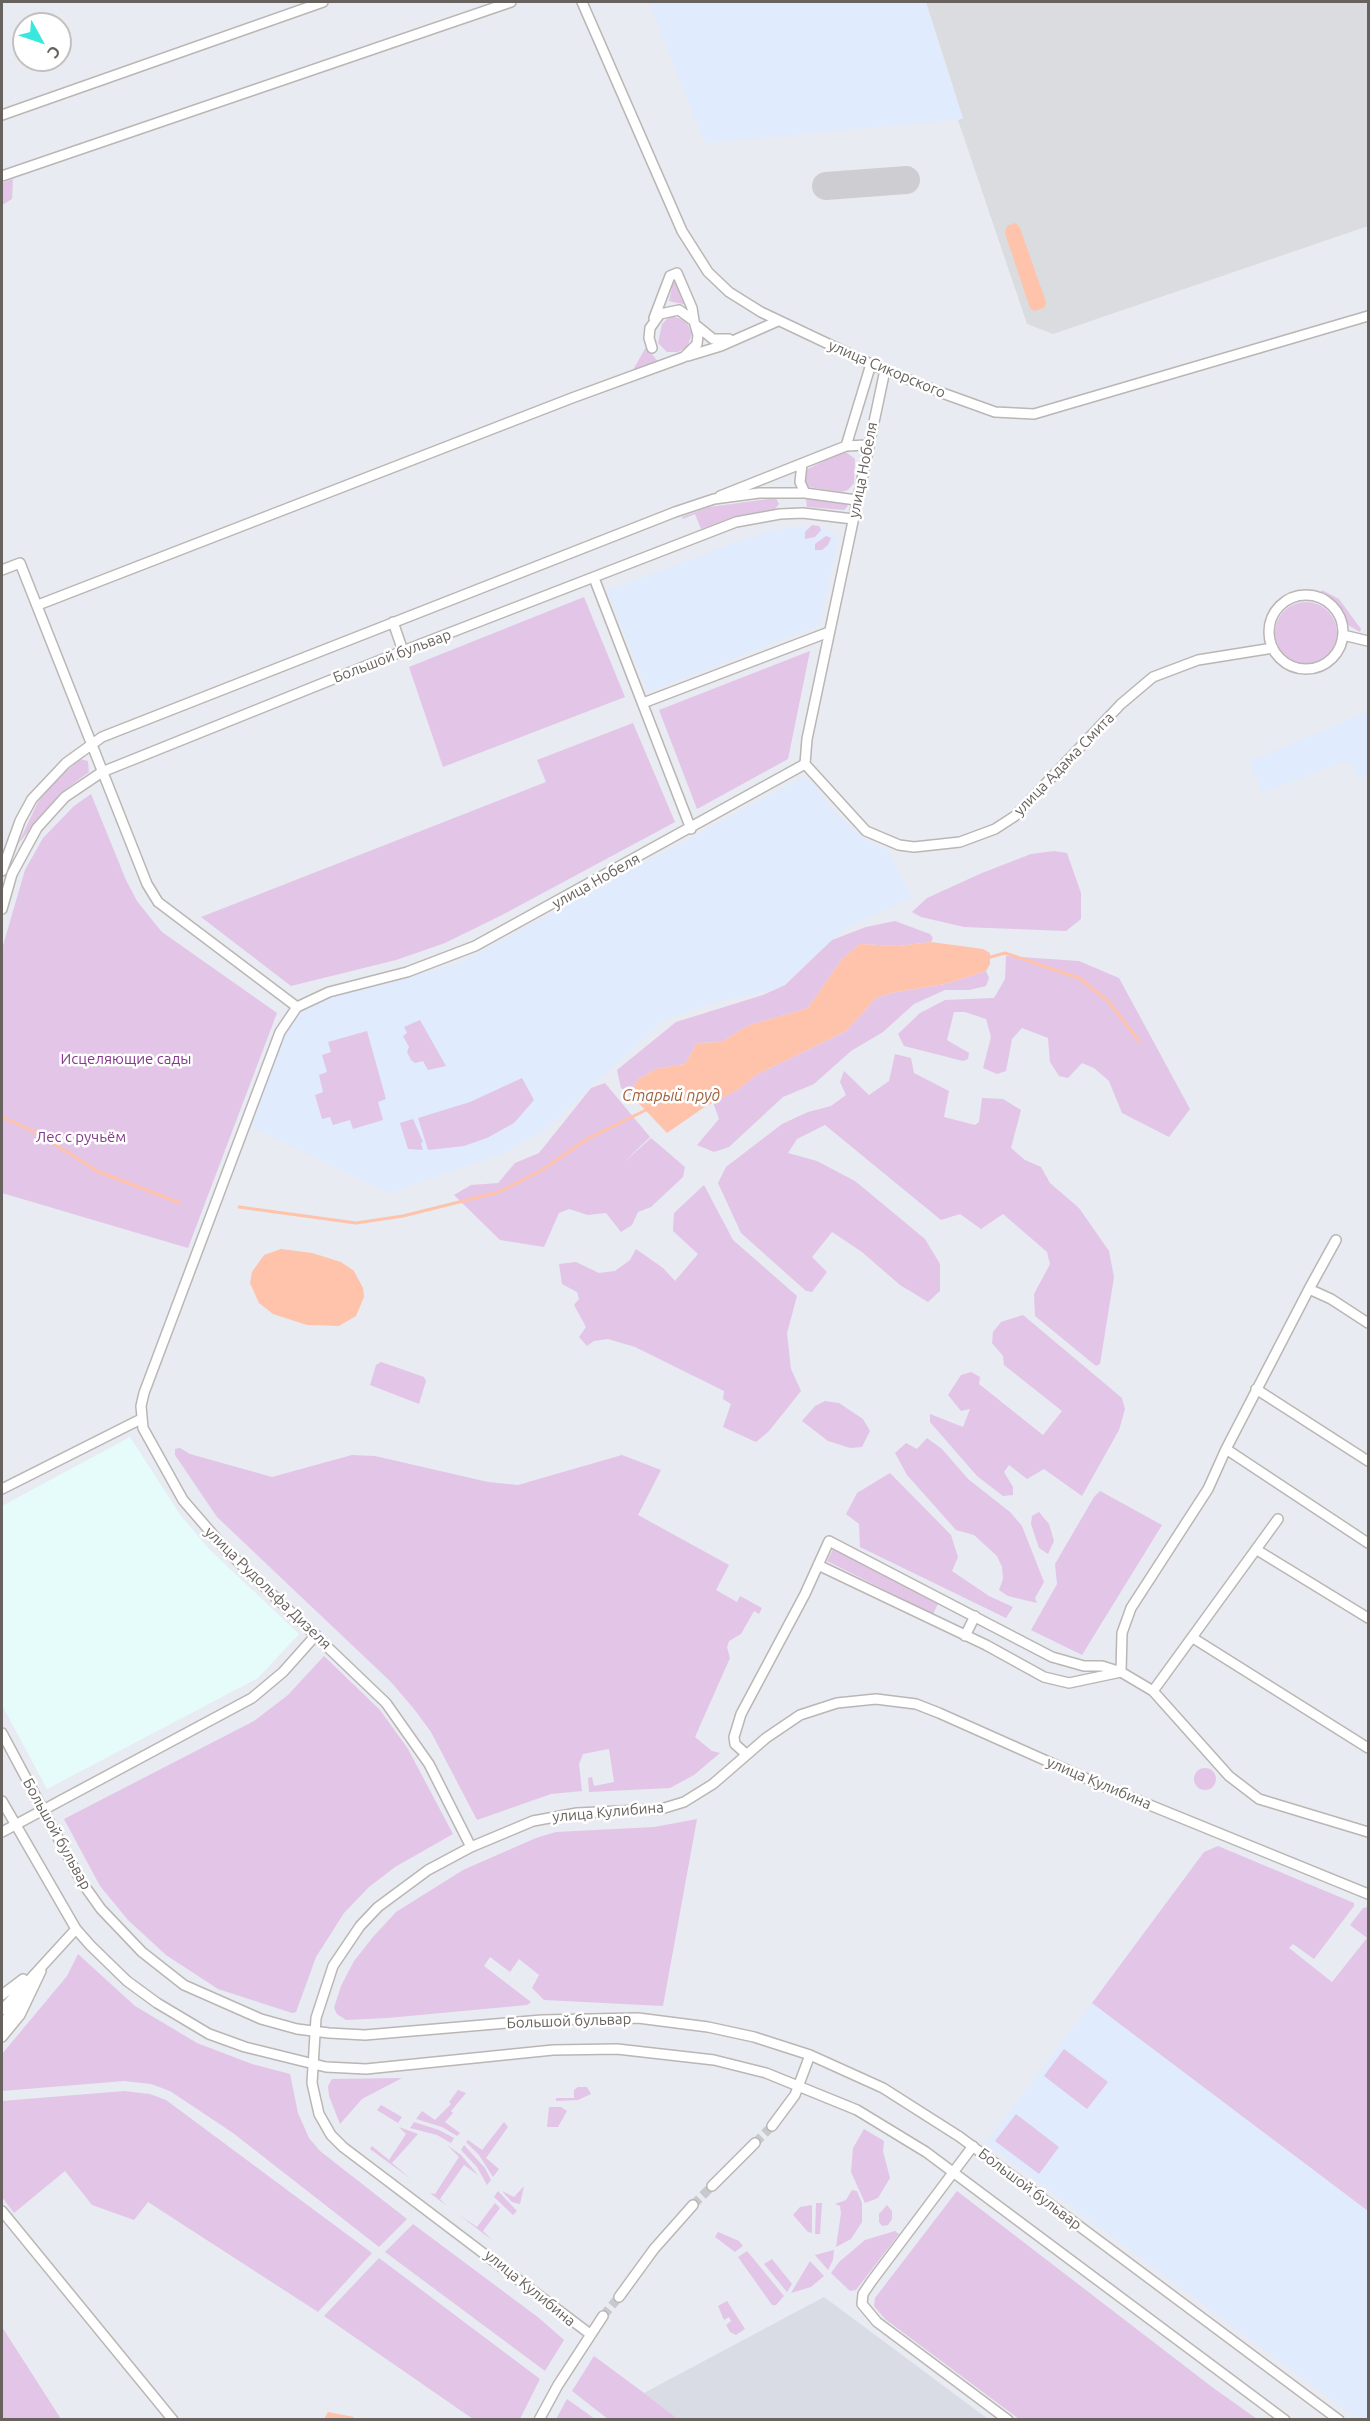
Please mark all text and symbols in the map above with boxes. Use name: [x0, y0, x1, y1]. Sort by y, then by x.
north arrow: [12, 12, 72, 72]
text: С: [44, 43, 64, 62]
street label: улица Сикорского: [826, 336, 948, 402]
street label: улица Нобеля: [845, 420, 881, 520]
street label: Большой бульвар: [330, 625, 454, 687]
street label: улица Адама Смита: [1010, 709, 1118, 819]
street label: улица Нобеля: [549, 849, 643, 913]
park label: Исцеляющие сады: [61, 1050, 191, 1068]
water label: Старый пруд: [622, 1086, 720, 1106]
park label: Лес с ручьём: [36, 1128, 126, 1146]
street label: улица Рудольфа Дизеля: [201, 1523, 335, 1653]
street label: улица Кулибина: [1044, 1753, 1154, 1813]
street label: Большой бульвар: [19, 1775, 95, 1893]
street label: улица Кулибина: [552, 1798, 664, 1826]
street label: Большой бульвар: [506, 2010, 632, 2032]
street label: Большой бульвар: [975, 2144, 1085, 2234]
street label: улица Кулибина: [481, 2246, 579, 2330]

